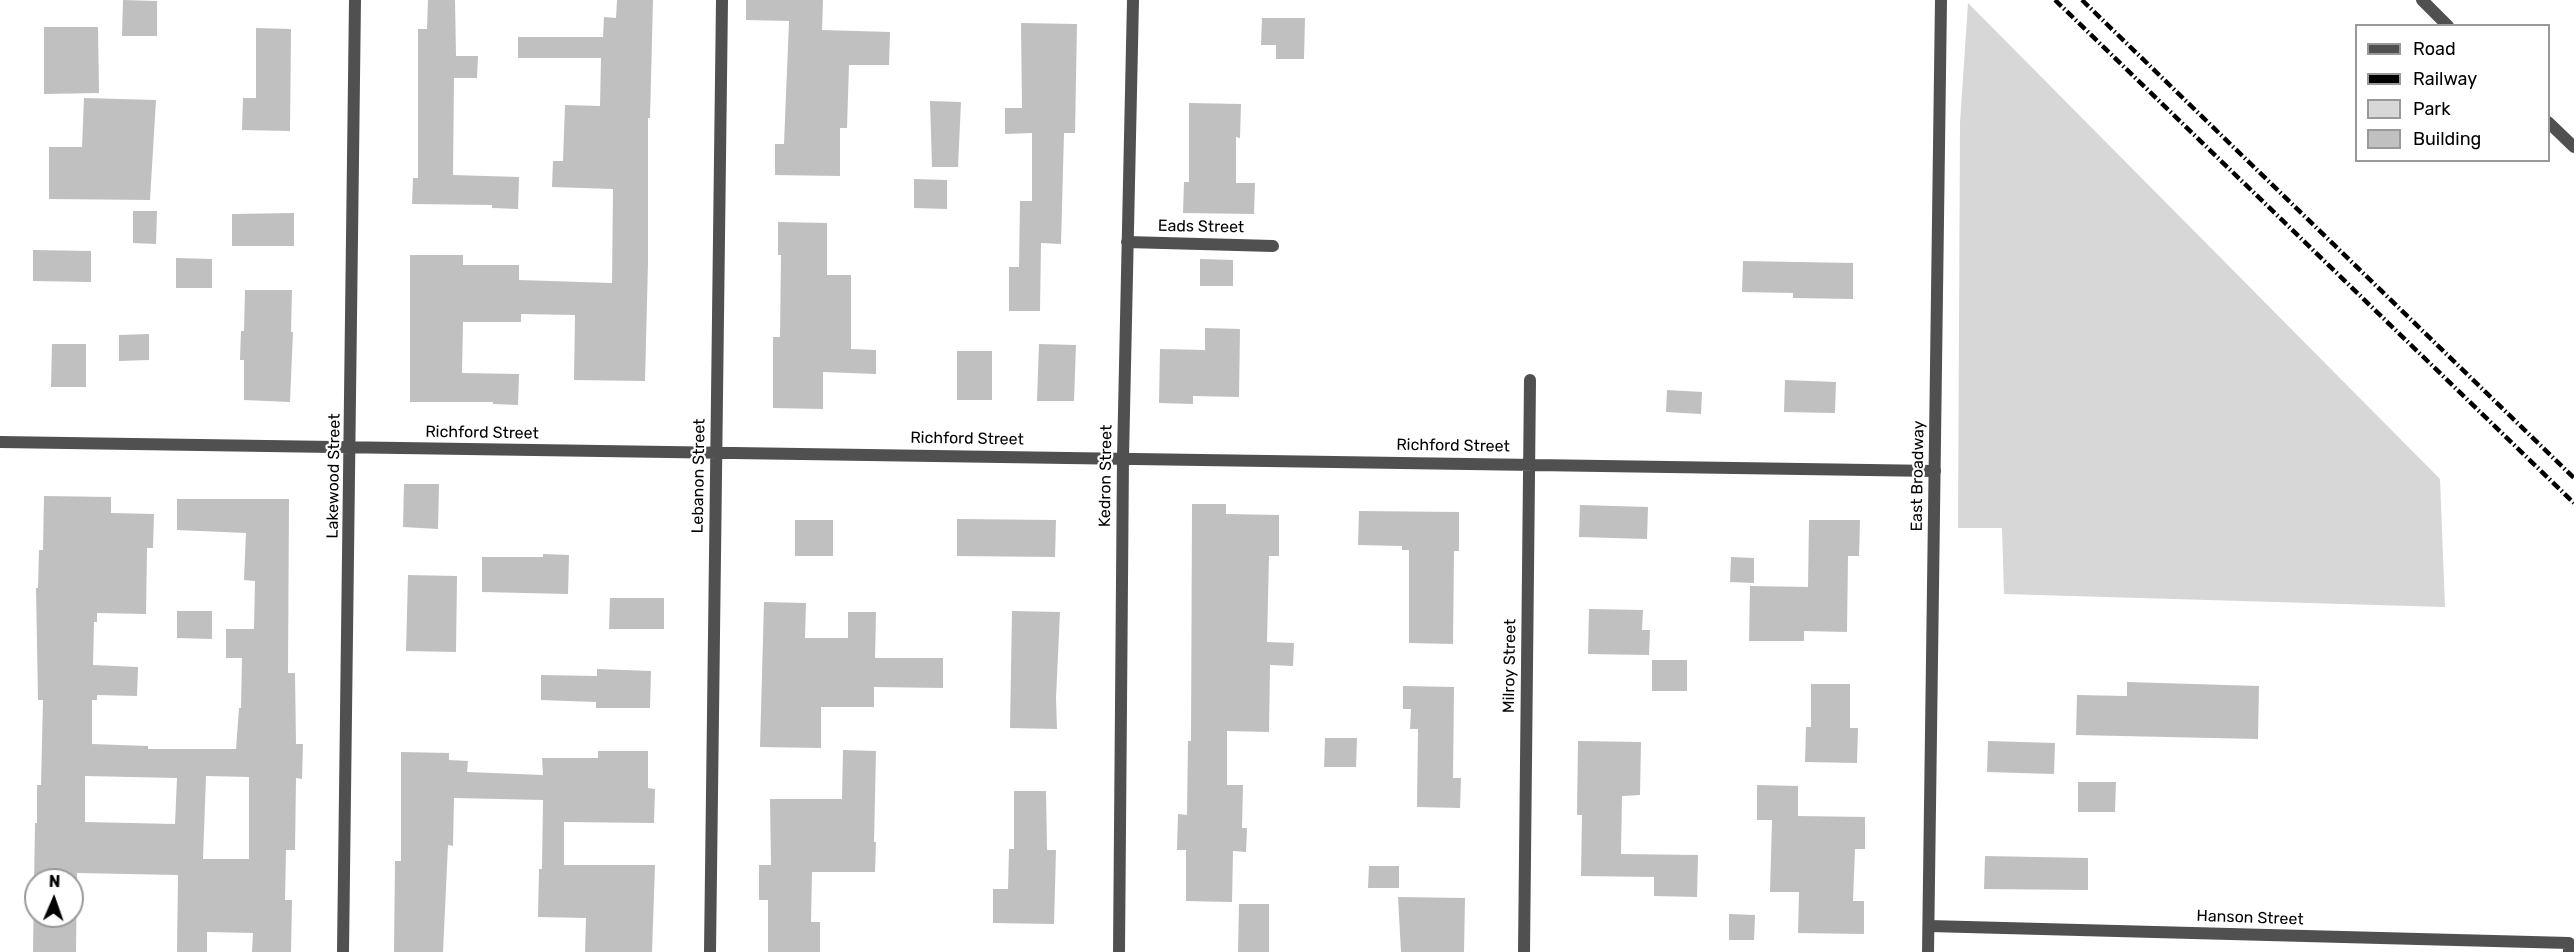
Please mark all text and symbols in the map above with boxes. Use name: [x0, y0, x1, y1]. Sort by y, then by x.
legend: [2355, 24, 2550, 162]
text: Road: [2413, 38, 2456, 60]
text: Railway: [2413, 68, 2477, 90]
text: Park: [2413, 98, 2450, 120]
text: Building: [2413, 128, 2481, 150]
street label: Eads Street: [1158, 217, 1244, 237]
street label: Lakewood Street: [323, 413, 345, 539]
street label: Lebanon Street: [688, 418, 710, 534]
street label: East Broadway: [1907, 420, 1929, 532]
street label: Richford Street: [425, 422, 539, 444]
street label: Kedron Street: [1096, 425, 1116, 527]
street label: Richford Street: [910, 428, 1024, 450]
street label: Richford Street: [1396, 435, 1510, 457]
street label: Milroy Street: [1500, 619, 1520, 713]
north arrow: [24, 868, 84, 928]
text: N: [48, 872, 61, 891]
street label: Hanson Street: [2196, 907, 2304, 929]

